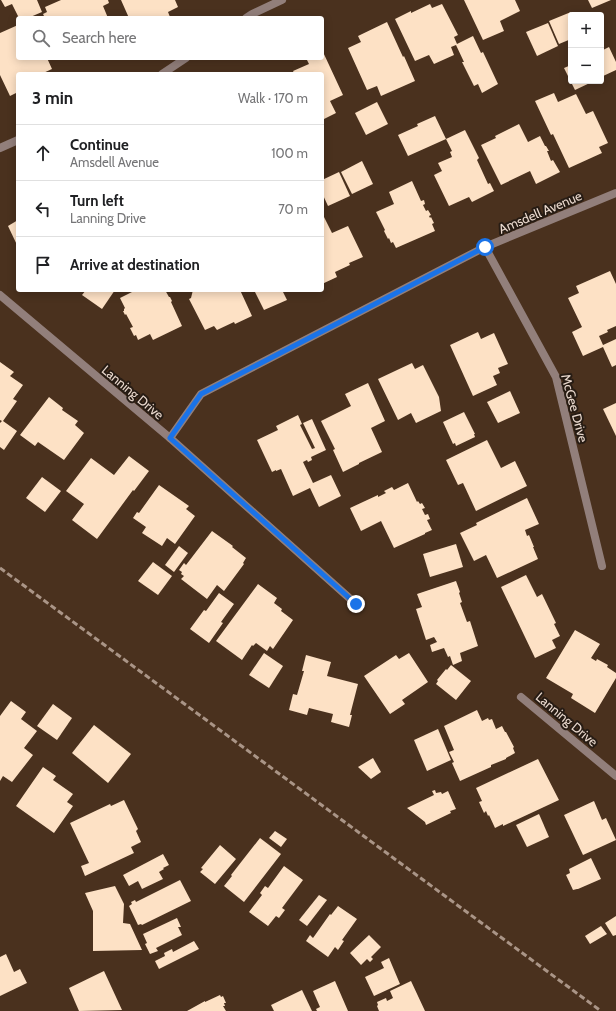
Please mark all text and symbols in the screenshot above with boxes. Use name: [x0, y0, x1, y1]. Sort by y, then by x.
map controls: [568, 12, 604, 84]
button: +: [568, 12, 604, 48]
search box: [16, 16, 324, 60]
icon: search: [30, 27, 52, 49]
text: Search here: [62, 29, 137, 47]
button: −: [568, 48, 604, 84]
text: 3 min: [32, 88, 73, 108]
text: Walk · 170 m: [238, 90, 308, 106]
text: Continue: [70, 136, 129, 154]
icon: ahead: [32, 142, 54, 164]
text: 100 m: [271, 145, 308, 161]
text: Amsdell Avenue: [70, 154, 159, 170]
street label: Amsdell Avenue: [496, 187, 584, 237]
text: Turn left: [70, 192, 124, 210]
icon: left: [32, 198, 54, 220]
text: 70 m: [278, 201, 308, 217]
text: Lanning Drive: [70, 210, 146, 226]
route start: [476, 238, 494, 256]
icon: arrive: [32, 254, 54, 276]
text: Arrive at destination: [70, 256, 200, 274]
street label: Lanning Drive: [99, 361, 167, 423]
street label: McGee Drive: [558, 372, 592, 444]
route end: [347, 595, 365, 613]
street label: Lanning Drive: [533, 688, 601, 750]

